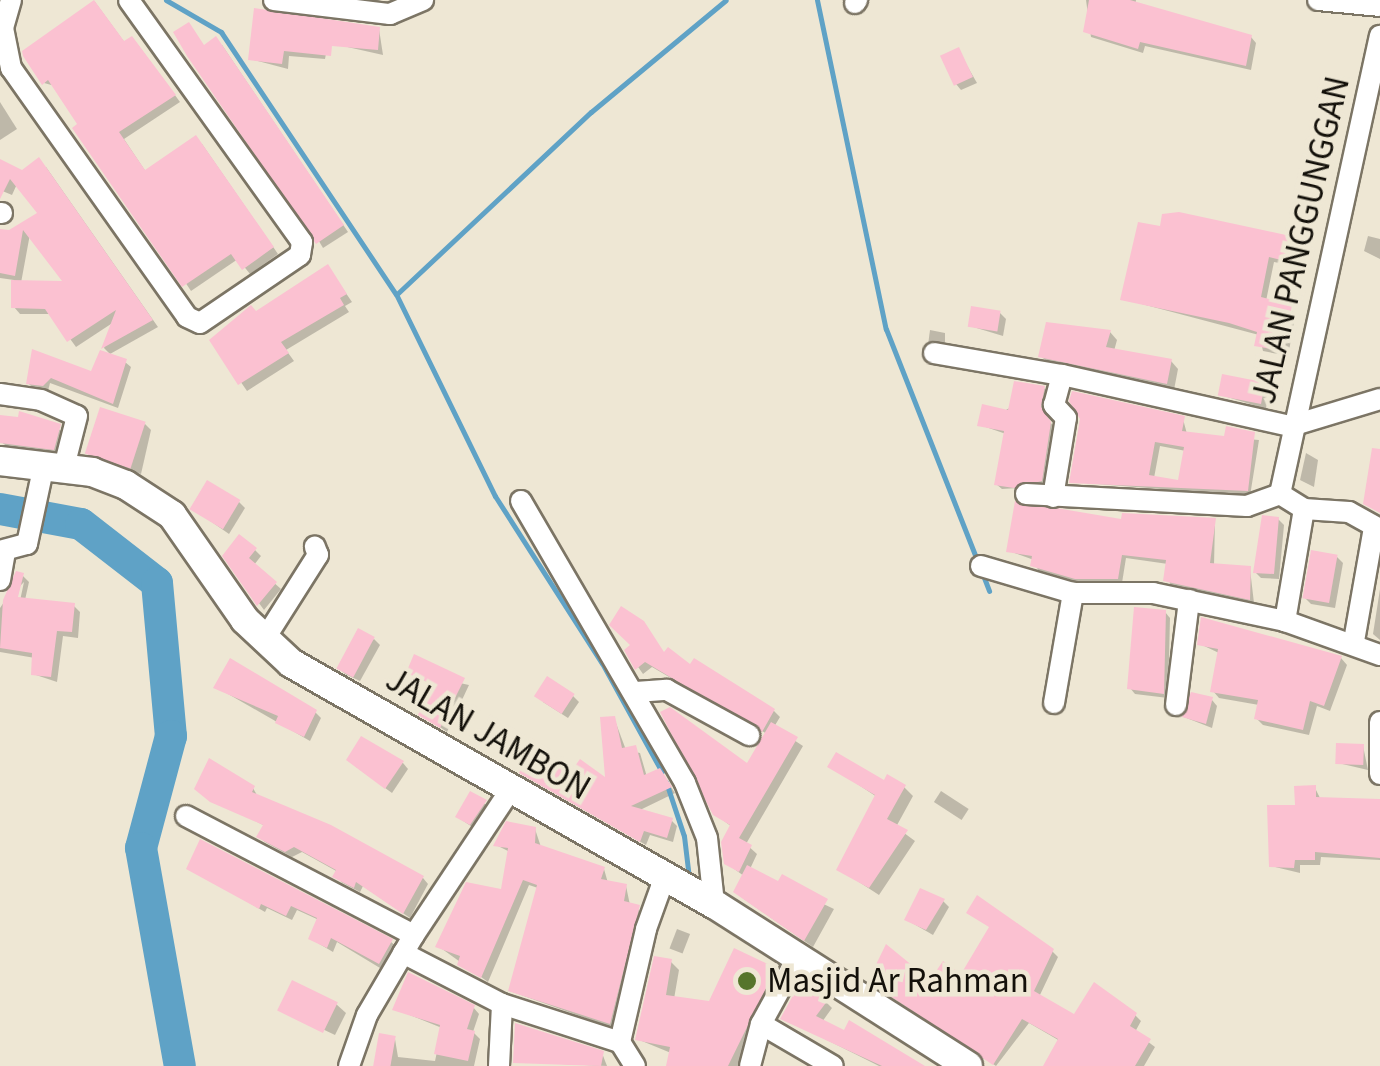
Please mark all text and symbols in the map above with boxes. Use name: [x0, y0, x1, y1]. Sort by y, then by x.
street label: JALAN PANGGUNGGAN: [1243, 72, 1359, 408]
street label: JALAN JAMBON: [378, 659, 598, 809]
place label: Masjid Ar Rahman: [767, 960, 1029, 1002]
marker: Masjid Ar Rahman: [736, 970, 758, 992]

